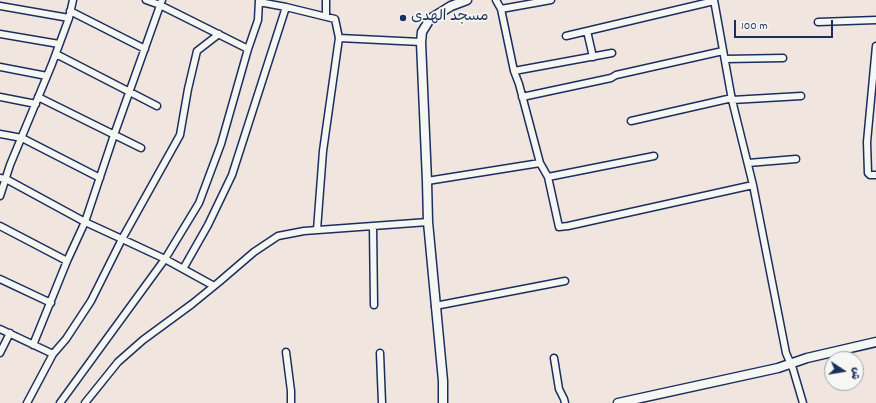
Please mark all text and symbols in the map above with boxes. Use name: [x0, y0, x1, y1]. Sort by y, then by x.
place label: مسجد الهدى: [411, 9, 488, 27]
scale bar: [736, 12, 835, 38]
marker: مسجد الهدى: [398, 13, 408, 23]
text: 100 m: [741, 18, 768, 35]
north arrow: [824, 351, 864, 391]
text: ش: [846, 366, 864, 381]

